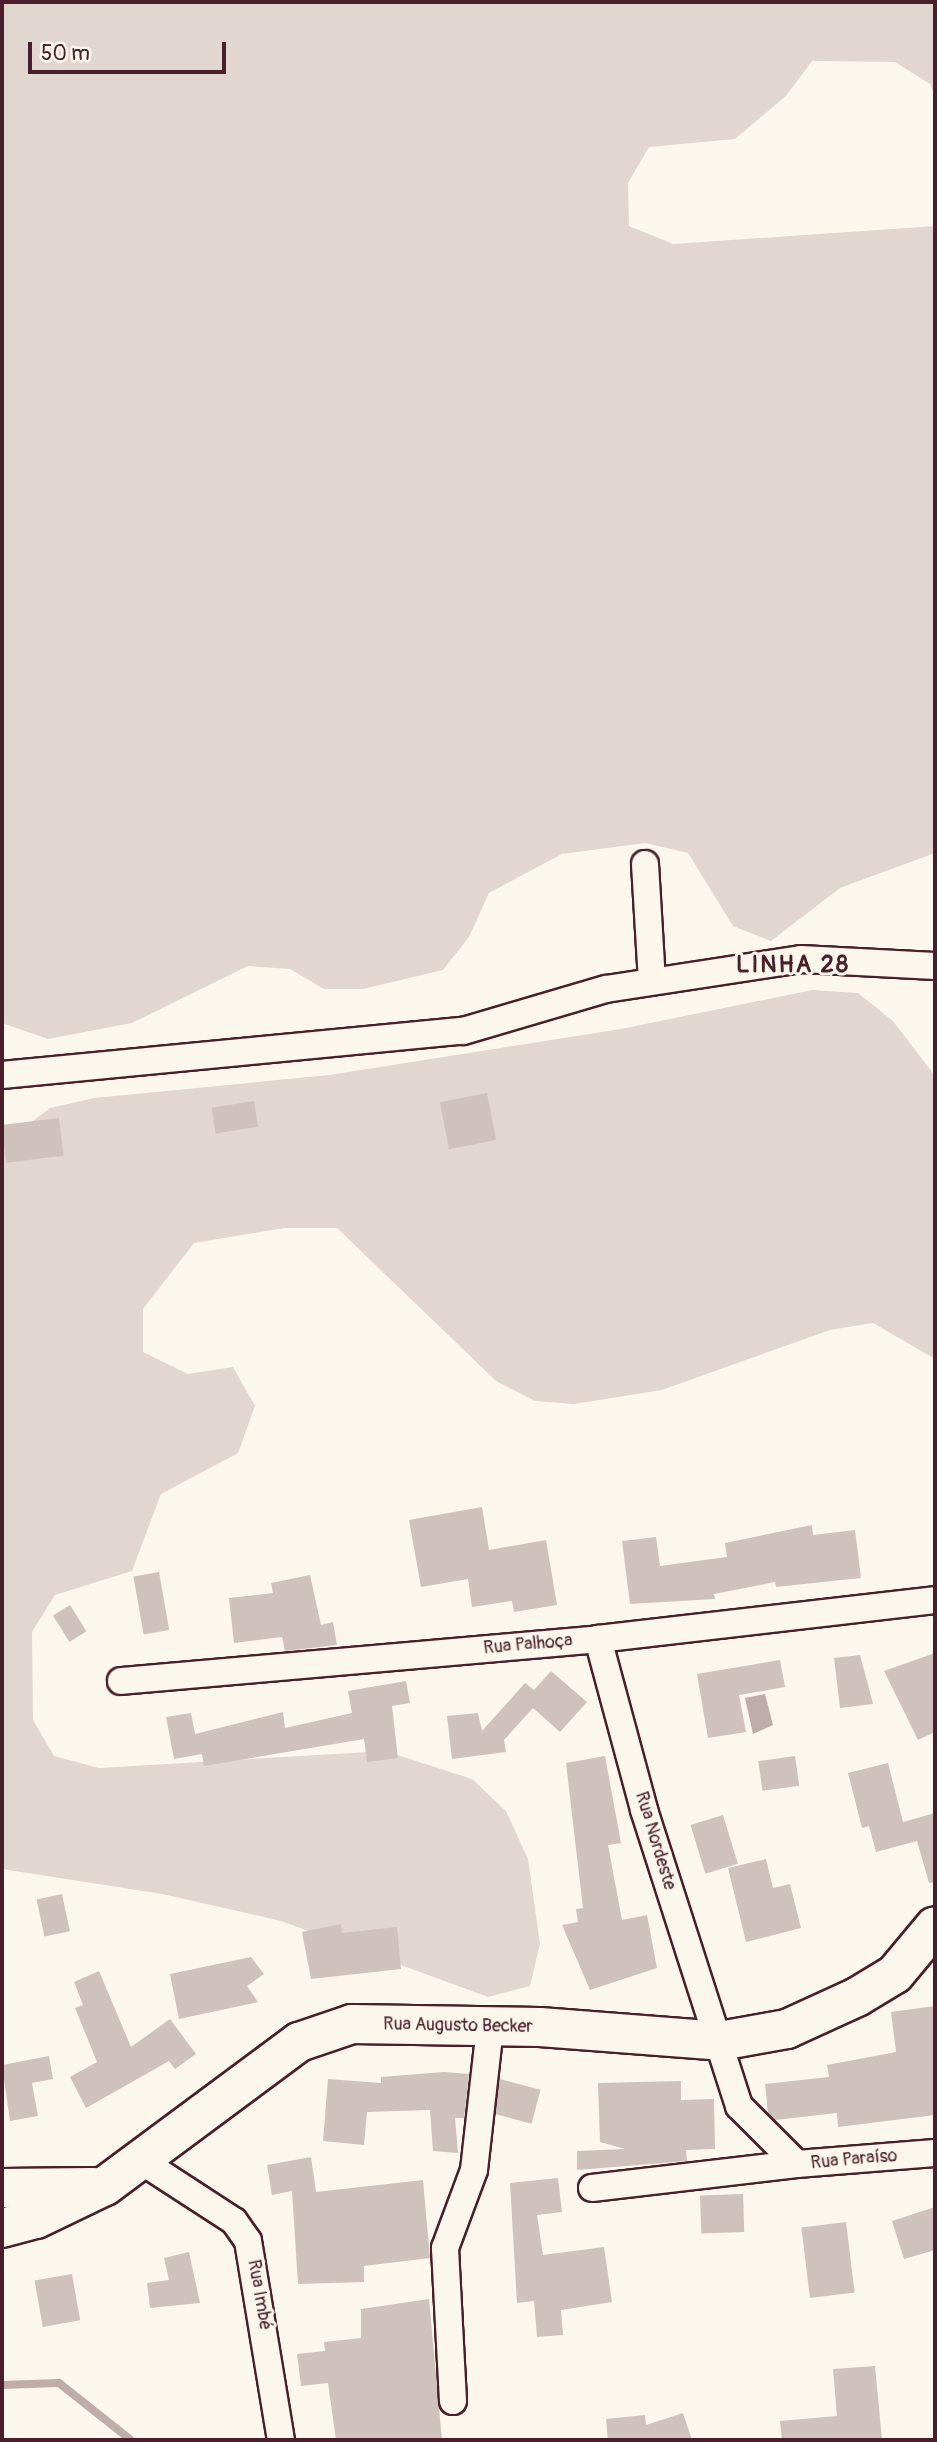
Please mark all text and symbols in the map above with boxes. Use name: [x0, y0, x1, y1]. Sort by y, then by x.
scale bar: [32, 28, 229, 72]
text: 50 m: [41, 40, 90, 67]
district label: LINHA 28: [737, 951, 849, 979]
street label: Rua Palhoça: [483, 1630, 573, 1660]
street label: Rua Nordeste: [630, 1789, 680, 1893]
street label: Rua Augusto Becker: [383, 2014, 533, 2038]
street label: Rua Paraíso: [810, 2145, 898, 2175]
street label: Rua Imbé: [242, 2258, 276, 2332]

